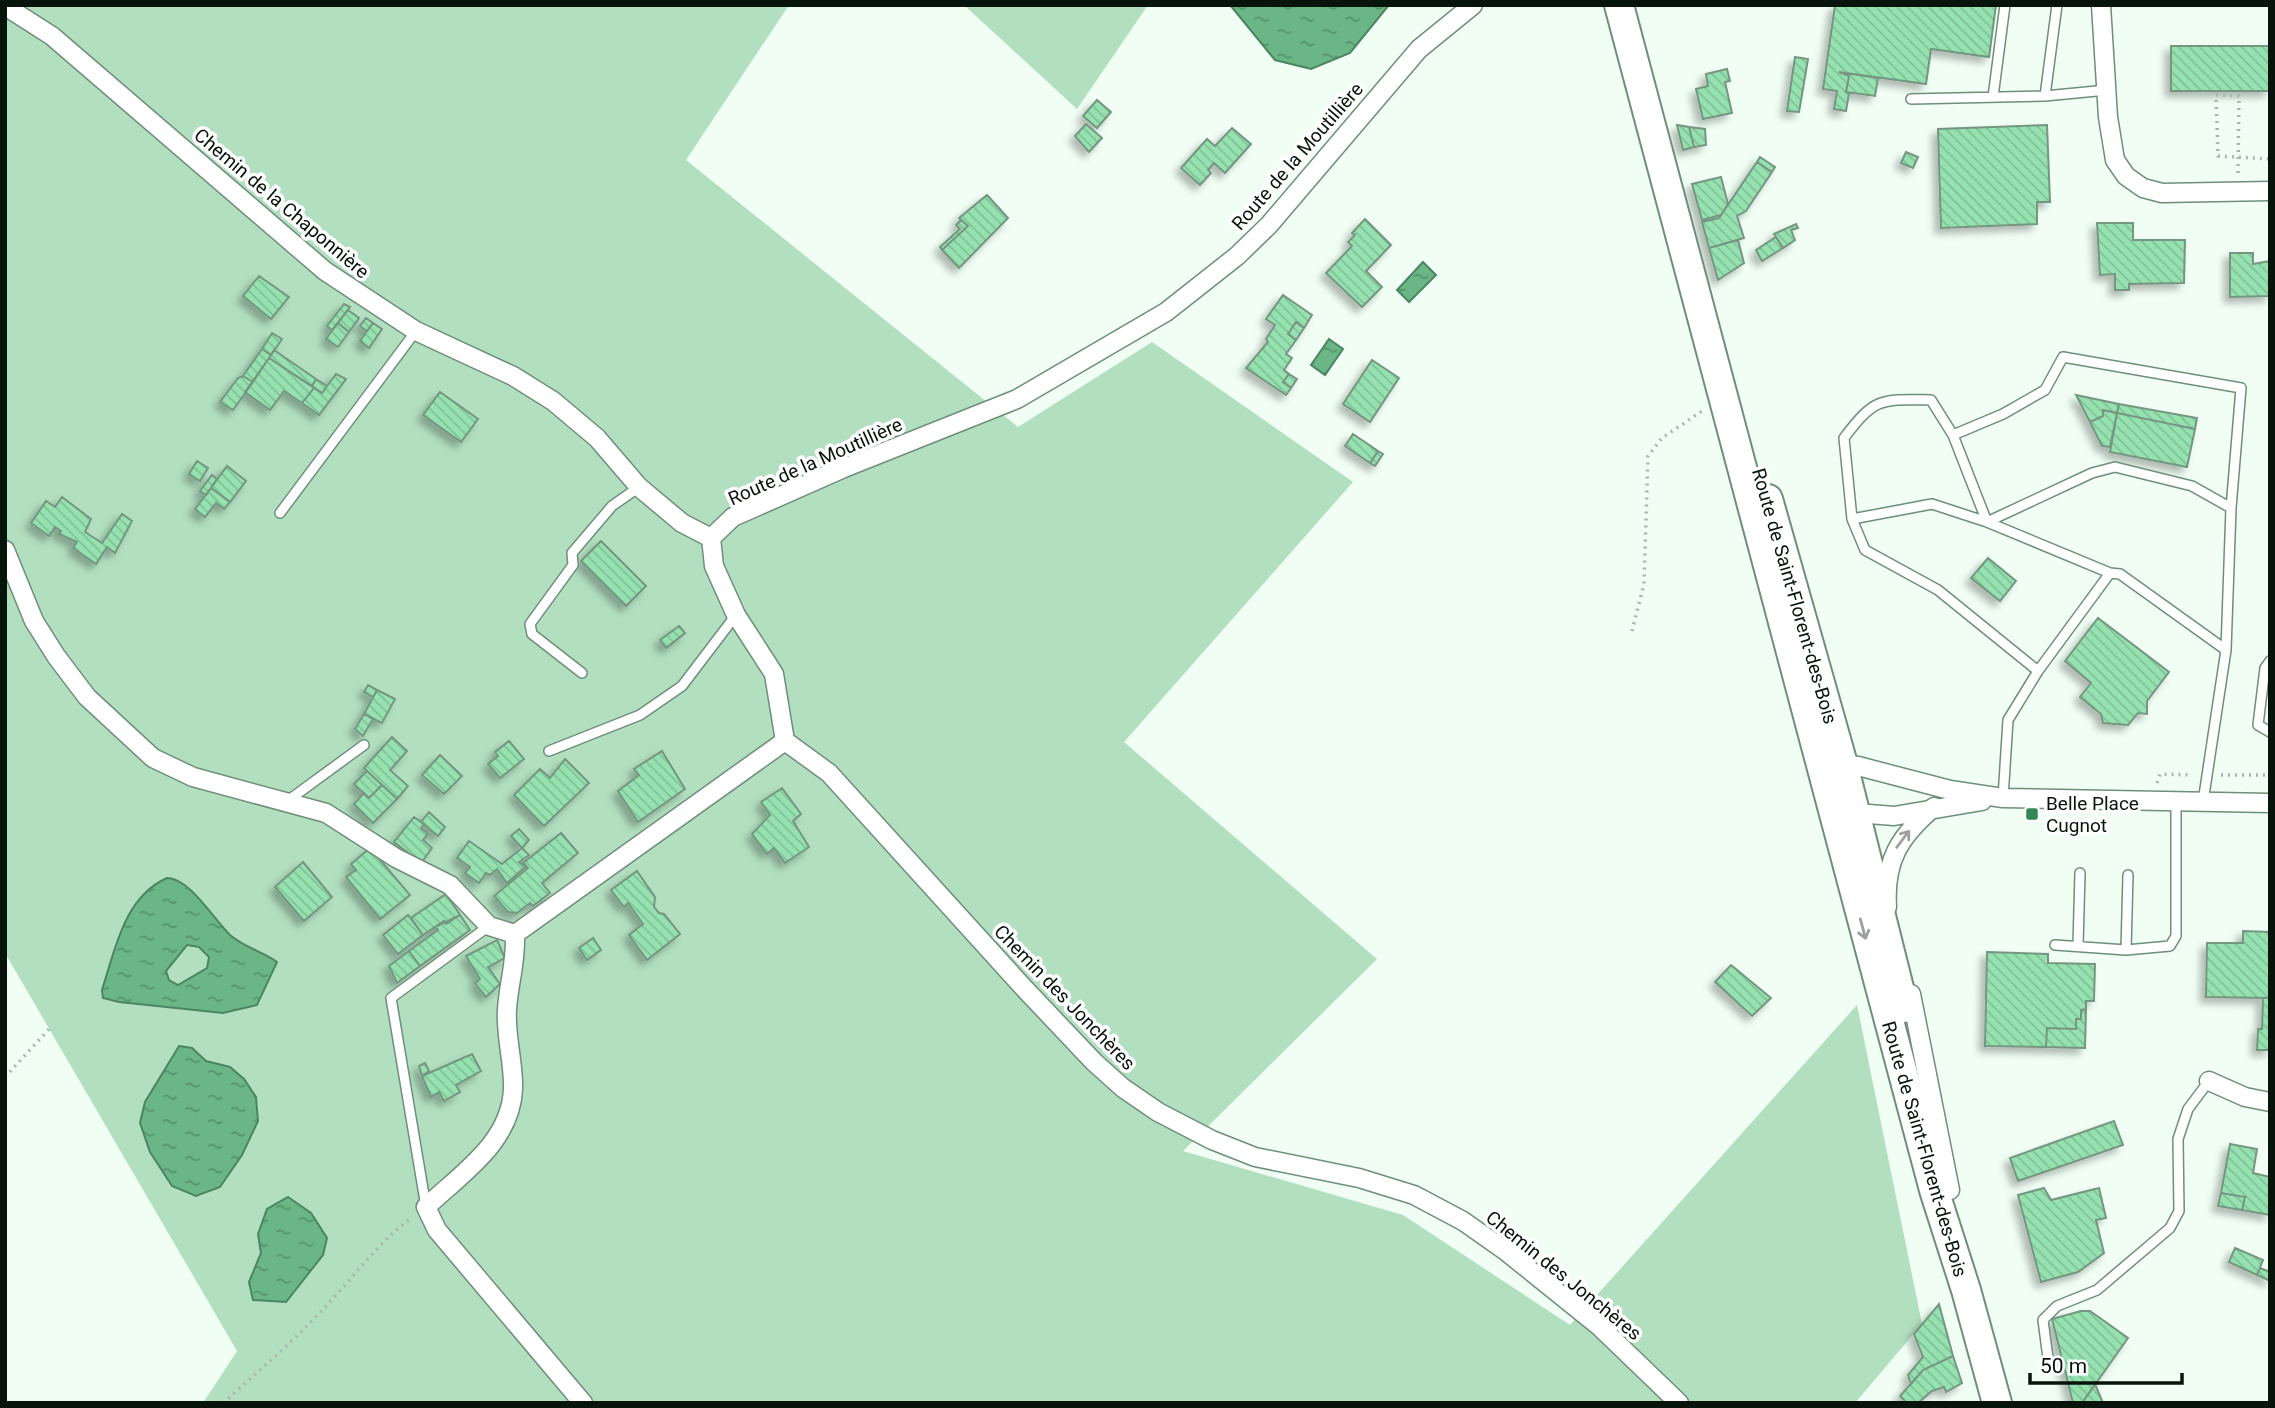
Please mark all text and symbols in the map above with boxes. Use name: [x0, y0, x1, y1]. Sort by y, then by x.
street label: Route de la Moutillière: [1227, 78, 1368, 235]
street label: Chemin de la Chaponnière: [190, 123, 374, 283]
street label: Route de la Moutillière: [725, 413, 906, 510]
street label: Route de Saint-Florent-des-Bois: [1747, 466, 1842, 727]
place label: Belle Place Cugnot: [2046, 792, 2139, 837]
marker: Belle Place Cugnot: [2024, 806, 2040, 822]
one-way arrow: [1896, 830, 1911, 848]
one-way arrow: [1858, 918, 1871, 940]
street label: Chemin des Jonchères: [989, 920, 1140, 1075]
street label: Route de Saint-Florent-des-Bois: [1877, 1019, 1972, 1280]
street label: Chemin des Jonchères: [1481, 1206, 1646, 1345]
scale bar: [2030, 1342, 2182, 1386]
text: 50 m: [2040, 1354, 2087, 1378]

